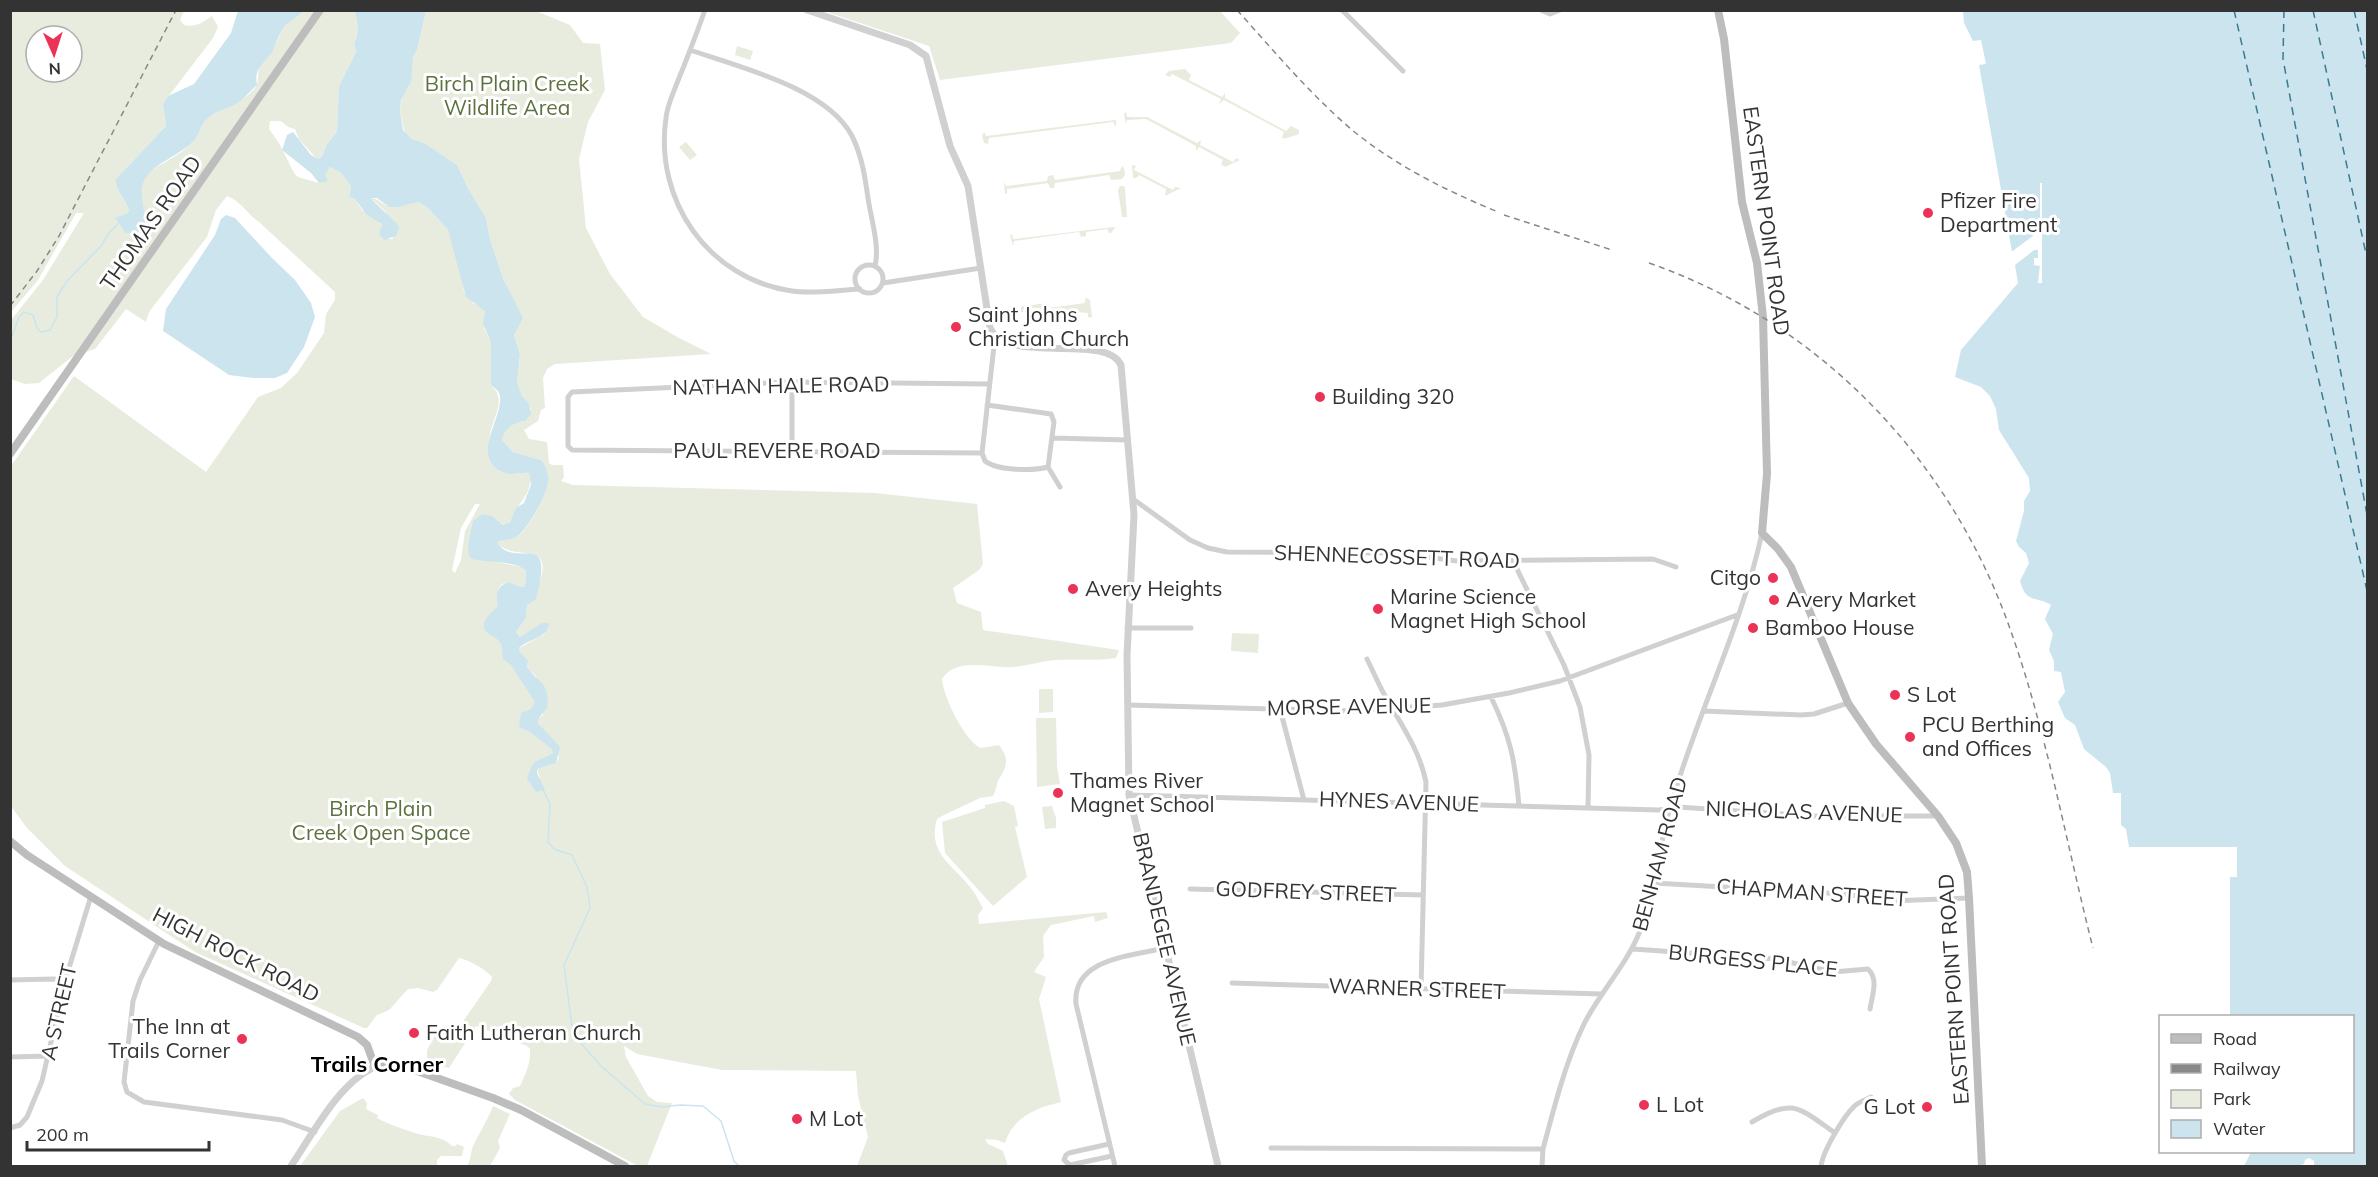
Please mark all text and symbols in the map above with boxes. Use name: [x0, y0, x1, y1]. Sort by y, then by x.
north arrow: [24, 24, 84, 84]
text: N: [48, 59, 61, 79]
park label: Birch Plain Creek Wildlife Area: [425, 70, 589, 120]
street label: EASTERN POINT ROAD: [1738, 104, 1796, 337]
street label: THOMAS ROAD: [94, 150, 206, 295]
place label: Pfizer Fire Department: [1940, 187, 2057, 237]
marker: Pfizer Fire Department: [1921, 206, 1935, 220]
place label: Saint Johns Christian Church: [968, 301, 1129, 351]
marker: Saint Johns Christian Church: [949, 320, 963, 334]
street label: NATHAN HALE ROAD: [672, 370, 890, 400]
place label: Building 320: [1332, 383, 1454, 409]
marker: Building 320: [1313, 390, 1327, 404]
street label: PAUL REVERE ROAD: [673, 437, 881, 463]
street label: SHENNECOSSETT ROAD: [1274, 539, 1520, 573]
place label: Citgo: [1710, 564, 1761, 590]
marker: Citgo: [1766, 571, 1780, 585]
place label: Avery Heights: [1085, 575, 1222, 601]
marker: Avery Heights: [1066, 582, 1080, 596]
place label: Marine Science Magnet High School: [1390, 583, 1586, 633]
place label: Avery Market: [1786, 586, 1916, 612]
marker: Avery Market: [1767, 593, 1781, 607]
marker: Marine Science Magnet High School: [1371, 602, 1385, 616]
place label: Bamboo House: [1765, 614, 1914, 640]
marker: Bamboo House: [1746, 621, 1760, 635]
place label: S Lot: [1907, 681, 1956, 707]
marker: S Lot: [1888, 688, 1902, 702]
street label: MORSE AVENUE: [1267, 692, 1431, 720]
place label: PCU Berthing and Offices: [1922, 711, 2054, 761]
marker: PCU Berthing and Offices: [1903, 730, 1917, 744]
place label: Thames River Magnet School: [1070, 767, 1215, 817]
street label: BENHAM ROAD: [1626, 774, 1692, 934]
street label: HYNES AVENUE: [1319, 785, 1480, 817]
marker: Thames River Magnet School: [1051, 786, 1065, 800]
park label: Birch Plain Creek Open Space: [292, 795, 470, 845]
street label: NICHOLAS AVENUE: [1705, 795, 1903, 827]
street label: BRANDEGEE AVENUE: [1128, 830, 1202, 1048]
street label: CHAPMAN STREET: [1716, 872, 1909, 912]
street label: EASTERN POINT ROAD: [1932, 873, 1974, 1105]
street label: GODFREY STREET: [1215, 875, 1397, 907]
street label: HIGH ROCK ROAD: [149, 901, 324, 1007]
street label: BURGESS PLACE: [1667, 938, 1839, 982]
street label: A STREET: [34, 961, 82, 1062]
street label: WARNER STREET: [1328, 972, 1506, 1004]
place label: The Inn at Trails Corner: [108, 1013, 230, 1063]
legend: [2159, 1015, 2354, 1153]
place label: Faith Lutheran Church: [426, 1019, 641, 1045]
marker: Faith Lutheran Church: [407, 1026, 421, 1040]
text: Road: [2213, 1027, 2257, 1050]
marker: The Inn at Trails Corner: [235, 1032, 249, 1046]
district label: Trails Corner: [311, 1050, 444, 1078]
text: Railway: [2213, 1057, 2281, 1080]
text: Park: [2213, 1087, 2252, 1110]
place label: L Lot: [1656, 1091, 1704, 1117]
place label: G Lot: [1864, 1093, 1915, 1119]
marker: L Lot: [1637, 1098, 1651, 1112]
marker: G Lot: [1920, 1100, 1934, 1114]
place label: M Lot: [809, 1105, 863, 1131]
marker: M Lot: [790, 1112, 804, 1126]
scale bar: [27, 1114, 208, 1152]
text: Water: [2213, 1117, 2266, 1140]
text: 200 m: [36, 1123, 89, 1146]

